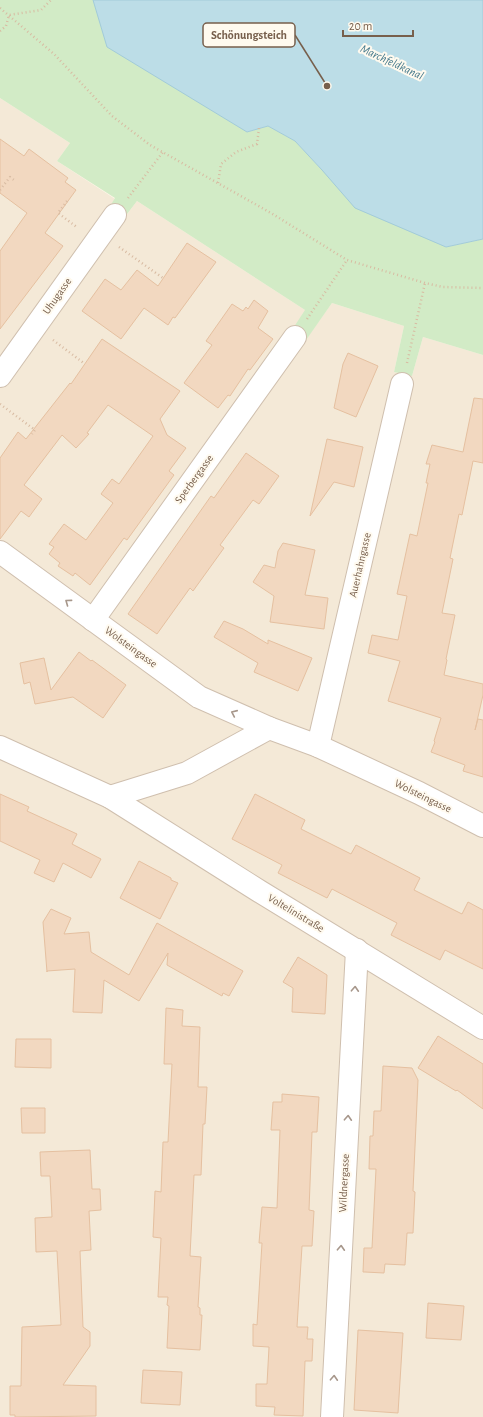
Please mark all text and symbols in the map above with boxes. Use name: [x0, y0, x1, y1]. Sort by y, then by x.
scale bar: [343, 12, 413, 38]
text: 20 m: [349, 20, 372, 32]
callout: Schönungsteich: [203, 23, 295, 47]
text: Schönungsteich: [211, 29, 287, 41]
water label: Marchfeldkanal: [359, 42, 425, 82]
street label: Uhugasse: [41, 276, 73, 316]
street label: Sperbergasse: [173, 453, 215, 505]
street label: Auerhahngasse: [347, 532, 373, 598]
one-way arrow: [66, 599, 73, 606]
street label: Wolsteingasse: [103, 624, 159, 670]
one-way arrow: [230, 709, 237, 717]
street label: Wolsteingasse: [393, 778, 453, 814]
street label: Voltelinistraße: [266, 892, 326, 934]
one-way arrow: [351, 986, 359, 992]
one-way arrow: [344, 1115, 352, 1121]
street label: Wildnergasse: [337, 1153, 351, 1213]
one-way arrow: [337, 1245, 345, 1251]
one-way arrow: [330, 1375, 338, 1381]

